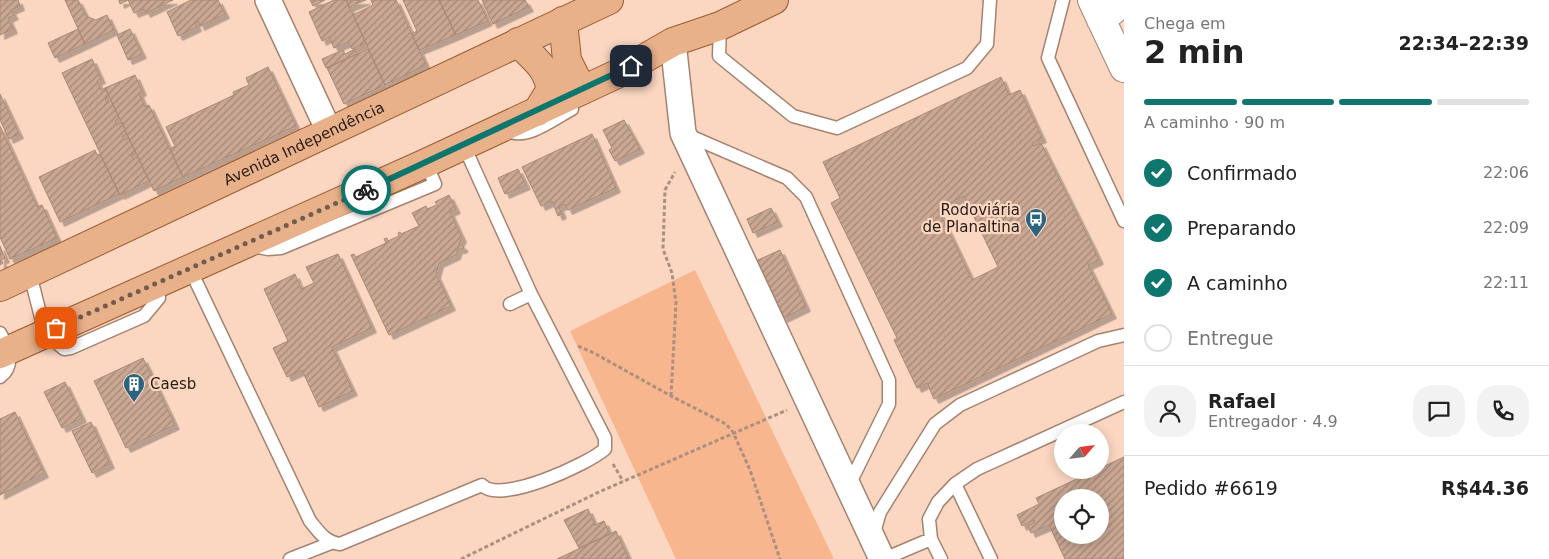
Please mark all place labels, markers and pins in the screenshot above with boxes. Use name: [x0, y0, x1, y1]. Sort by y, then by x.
pin: [610, 45, 652, 87]
place label: Rodoviária de Planaltina: [922, 201, 1020, 236]
bus stop icon: Rodoviária de Planaltina: [1024, 207, 1048, 238]
pin: [35, 307, 77, 349]
building icon: Caesb: [122, 372, 146, 403]
place label: Caesb: [150, 375, 196, 393]

